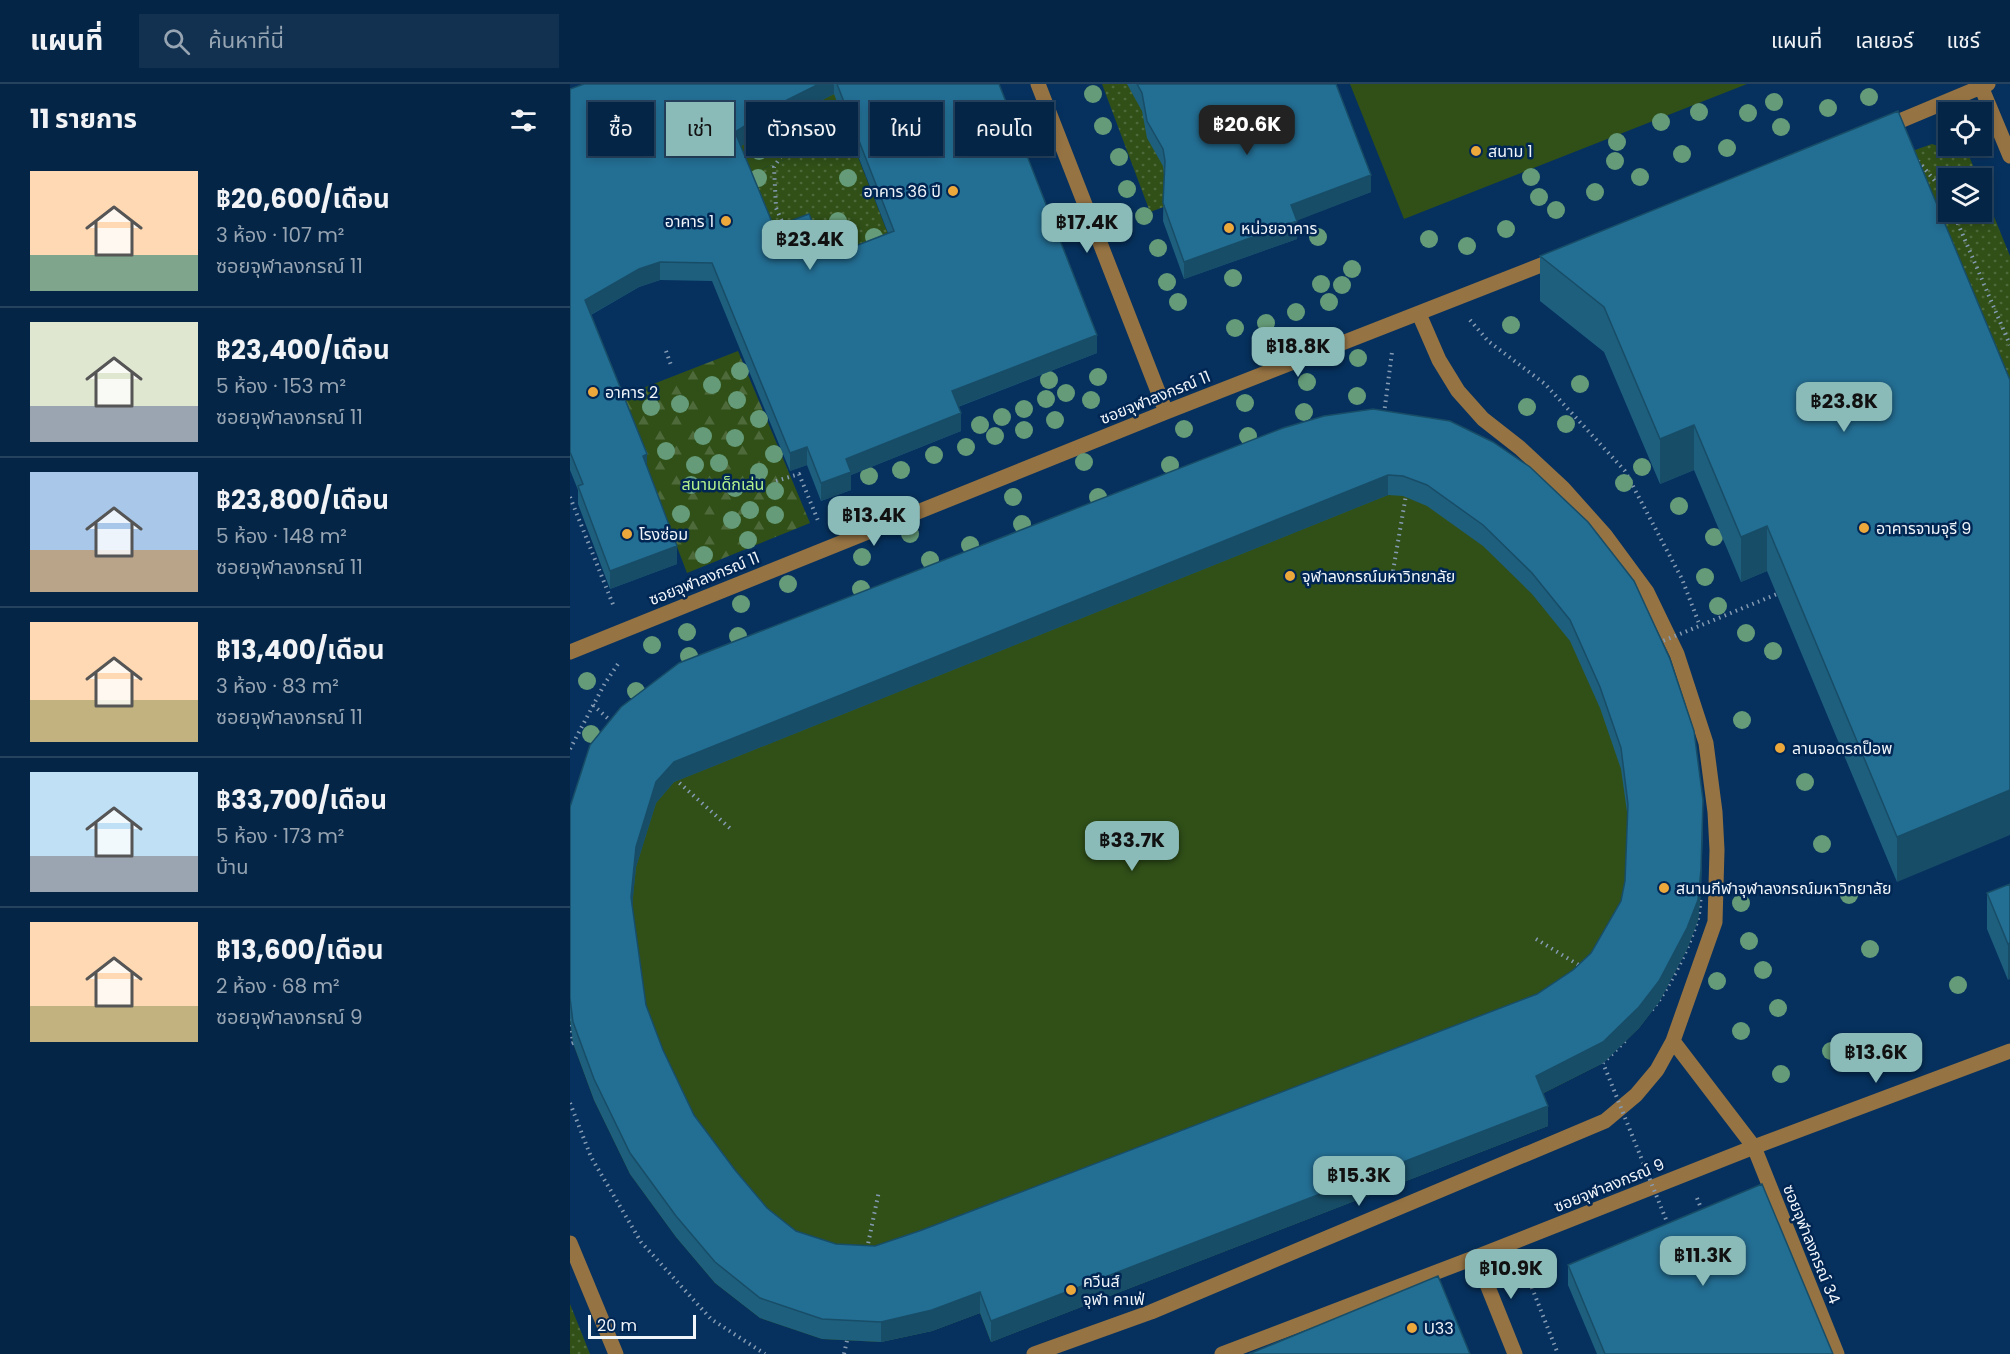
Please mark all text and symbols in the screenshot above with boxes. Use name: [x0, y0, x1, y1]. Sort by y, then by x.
search box: [139, 14, 559, 68]
text: แผนที่: [30, 21, 103, 60]
icon: search: [160, 25, 193, 58]
text: ค้นหาที่นี่: [208, 25, 284, 56]
text: แผนที่: [1771, 26, 1822, 55]
text: เลเยอร์: [1855, 26, 1914, 55]
text: แชร์: [1947, 26, 1980, 55]
text: 11 รายการ: [30, 101, 137, 137]
chip: ซื้อ: [588, 102, 654, 156]
chip: เช่า: [666, 102, 734, 156]
chip: ตัวกรอง: [746, 102, 858, 156]
chip: ใหม่: [870, 102, 943, 156]
chip: คอนโด: [955, 102, 1054, 156]
map controls: [1938, 102, 1992, 222]
button: locate: [1938, 102, 1992, 156]
icon: filters: [507, 104, 540, 137]
pin: ฿20.6K: [1198, 105, 1296, 156]
text: ฿20.6K: [1213, 110, 1281, 138]
place label: สนาม 1: [1488, 140, 1533, 163]
marker: สนาม 1: [1469, 144, 1483, 158]
button: layers: [1938, 168, 1992, 222]
place label: อาคาร 36 ปี: [863, 180, 941, 203]
text: ฿20,600/เดือน: [216, 181, 390, 217]
marker: อาคาร 36 ปี: [946, 184, 960, 198]
icon: home: [78, 195, 150, 267]
pin: ฿17.4K: [1038, 203, 1136, 254]
text: ฿17.4K: [1056, 208, 1118, 236]
place label: อาคาร 1: [665, 210, 714, 233]
marker: อาคาร 1: [719, 214, 733, 228]
place label: หน่วยอาคาร: [1241, 217, 1318, 240]
pin: ฿23.4K: [761, 220, 859, 271]
text: 3 ห้อง · 107 m²: [216, 221, 344, 249]
marker: หน่วยอาคาร: [1222, 221, 1236, 235]
text: ฿23.4K: [776, 225, 844, 253]
text: ซอยจุฬาลงกรณ์ 11: [216, 252, 363, 280]
pin: ฿18.8K: [1249, 327, 1347, 378]
text: ฿23,400/เดือน: [216, 332, 390, 368]
text: ฿18.8K: [1266, 332, 1330, 360]
icon: home: [78, 346, 150, 418]
street label: ซอยจุฬาลงกรณ์ 11: [1096, 365, 1214, 430]
text: 5 ห้อง · 153 m²: [216, 372, 346, 400]
place label: อาคาร 2: [605, 381, 658, 404]
pin: ฿23.8K: [1795, 382, 1893, 433]
marker: อาคาร 2: [586, 385, 600, 399]
text: ฿23.8K: [1810, 387, 1878, 415]
text: ซอยจุฬาลงกรณ์ 11: [216, 403, 363, 431]
park label: สนามเด็กเล่น: [682, 473, 764, 496]
text: ฿23,800/เดือน: [216, 482, 389, 518]
icon: home: [78, 496, 150, 568]
pin: ฿13.4K: [825, 496, 923, 547]
text: ฿13.4K: [842, 501, 906, 529]
place label: อาคารจามจุรี 9: [1876, 517, 1971, 540]
marker: อาคารจามจุรี 9: [1857, 521, 1871, 535]
text: 5 ห้อง · 148 m²: [216, 522, 347, 550]
place label: โรงซ่อม: [639, 523, 688, 546]
marker: โรงซ่อม: [620, 527, 634, 541]
street label: ซอยจุฬาลงกรณ์ 11: [645, 546, 763, 611]
text: ซอยจุฬาลงกรณ์ 11: [216, 553, 363, 581]
place label: จุฬาลงกรณ์มหาวิทยาลัย: [1302, 565, 1455, 588]
marker: จุฬาลงกรณ์มหาวิทยาลัย: [1283, 569, 1297, 583]
text: ฿13,400/เดือน: [216, 632, 385, 668]
icon: home: [78, 646, 150, 718]
text: 3 ห้อง · 83 m²: [216, 672, 339, 700]
text: ซอยจุฬาลงกรณ์ 11: [216, 703, 363, 731]
place label: ลานจอดรถป็อพ: [1792, 737, 1892, 760]
marker: ลานจอดรถป็อพ: [1773, 741, 1787, 755]
text: ฿33,700/เดือน: [216, 782, 387, 818]
icon: home: [78, 796, 150, 868]
pin: ฿33.7K: [1083, 821, 1181, 872]
text: 5 ห้อง · 173 m²: [216, 822, 344, 850]
text: ฿33.7K: [1099, 826, 1165, 854]
text: บ้าน: [216, 853, 248, 881]
place label: สนามกีฬาจุฬาลงกรณ์มหาวิทยาลัย: [1676, 877, 1891, 900]
marker: สนามกีฬาจุฬาลงกรณ์มหาวิทยาลัย: [1657, 881, 1671, 895]
text: ฿13,600/เดือน: [216, 932, 384, 968]
icon: home: [78, 946, 150, 1018]
text: 2 ห้อง · 68 m²: [216, 972, 340, 1000]
text: ซอยจุฬาลงกรณ์ 9: [216, 1003, 363, 1031]
pin: ฿13.6K: [1827, 1033, 1925, 1084]
text: ฿13.6K: [1844, 1038, 1908, 1066]
street label: ซอยจุฬาลงกรณ์ 9: [1550, 1153, 1668, 1218]
pin: ฿15.3K: [1310, 1156, 1408, 1207]
text: ฿15.3K: [1327, 1161, 1391, 1189]
street label: ซอยจุฬาลงกรณ์ 34: [1777, 1181, 1846, 1307]
pin: ฿11.3K: [1654, 1236, 1752, 1287]
text: ฿11.3K: [1674, 1241, 1732, 1269]
pin: ฿10.9K: [1462, 1249, 1560, 1300]
text: ฿10.9K: [1479, 1254, 1543, 1282]
place label: ควีนส์ จุฬา คาเฟ่: [1083, 1270, 1145, 1311]
marker: ควีนส์ จุฬา คาเฟ่: [1064, 1283, 1078, 1297]
scale bar: [588, 1312, 696, 1340]
text: 20 m: [597, 1314, 637, 1337]
place label: U33: [1424, 1317, 1454, 1340]
marker: U33: [1405, 1321, 1419, 1335]

